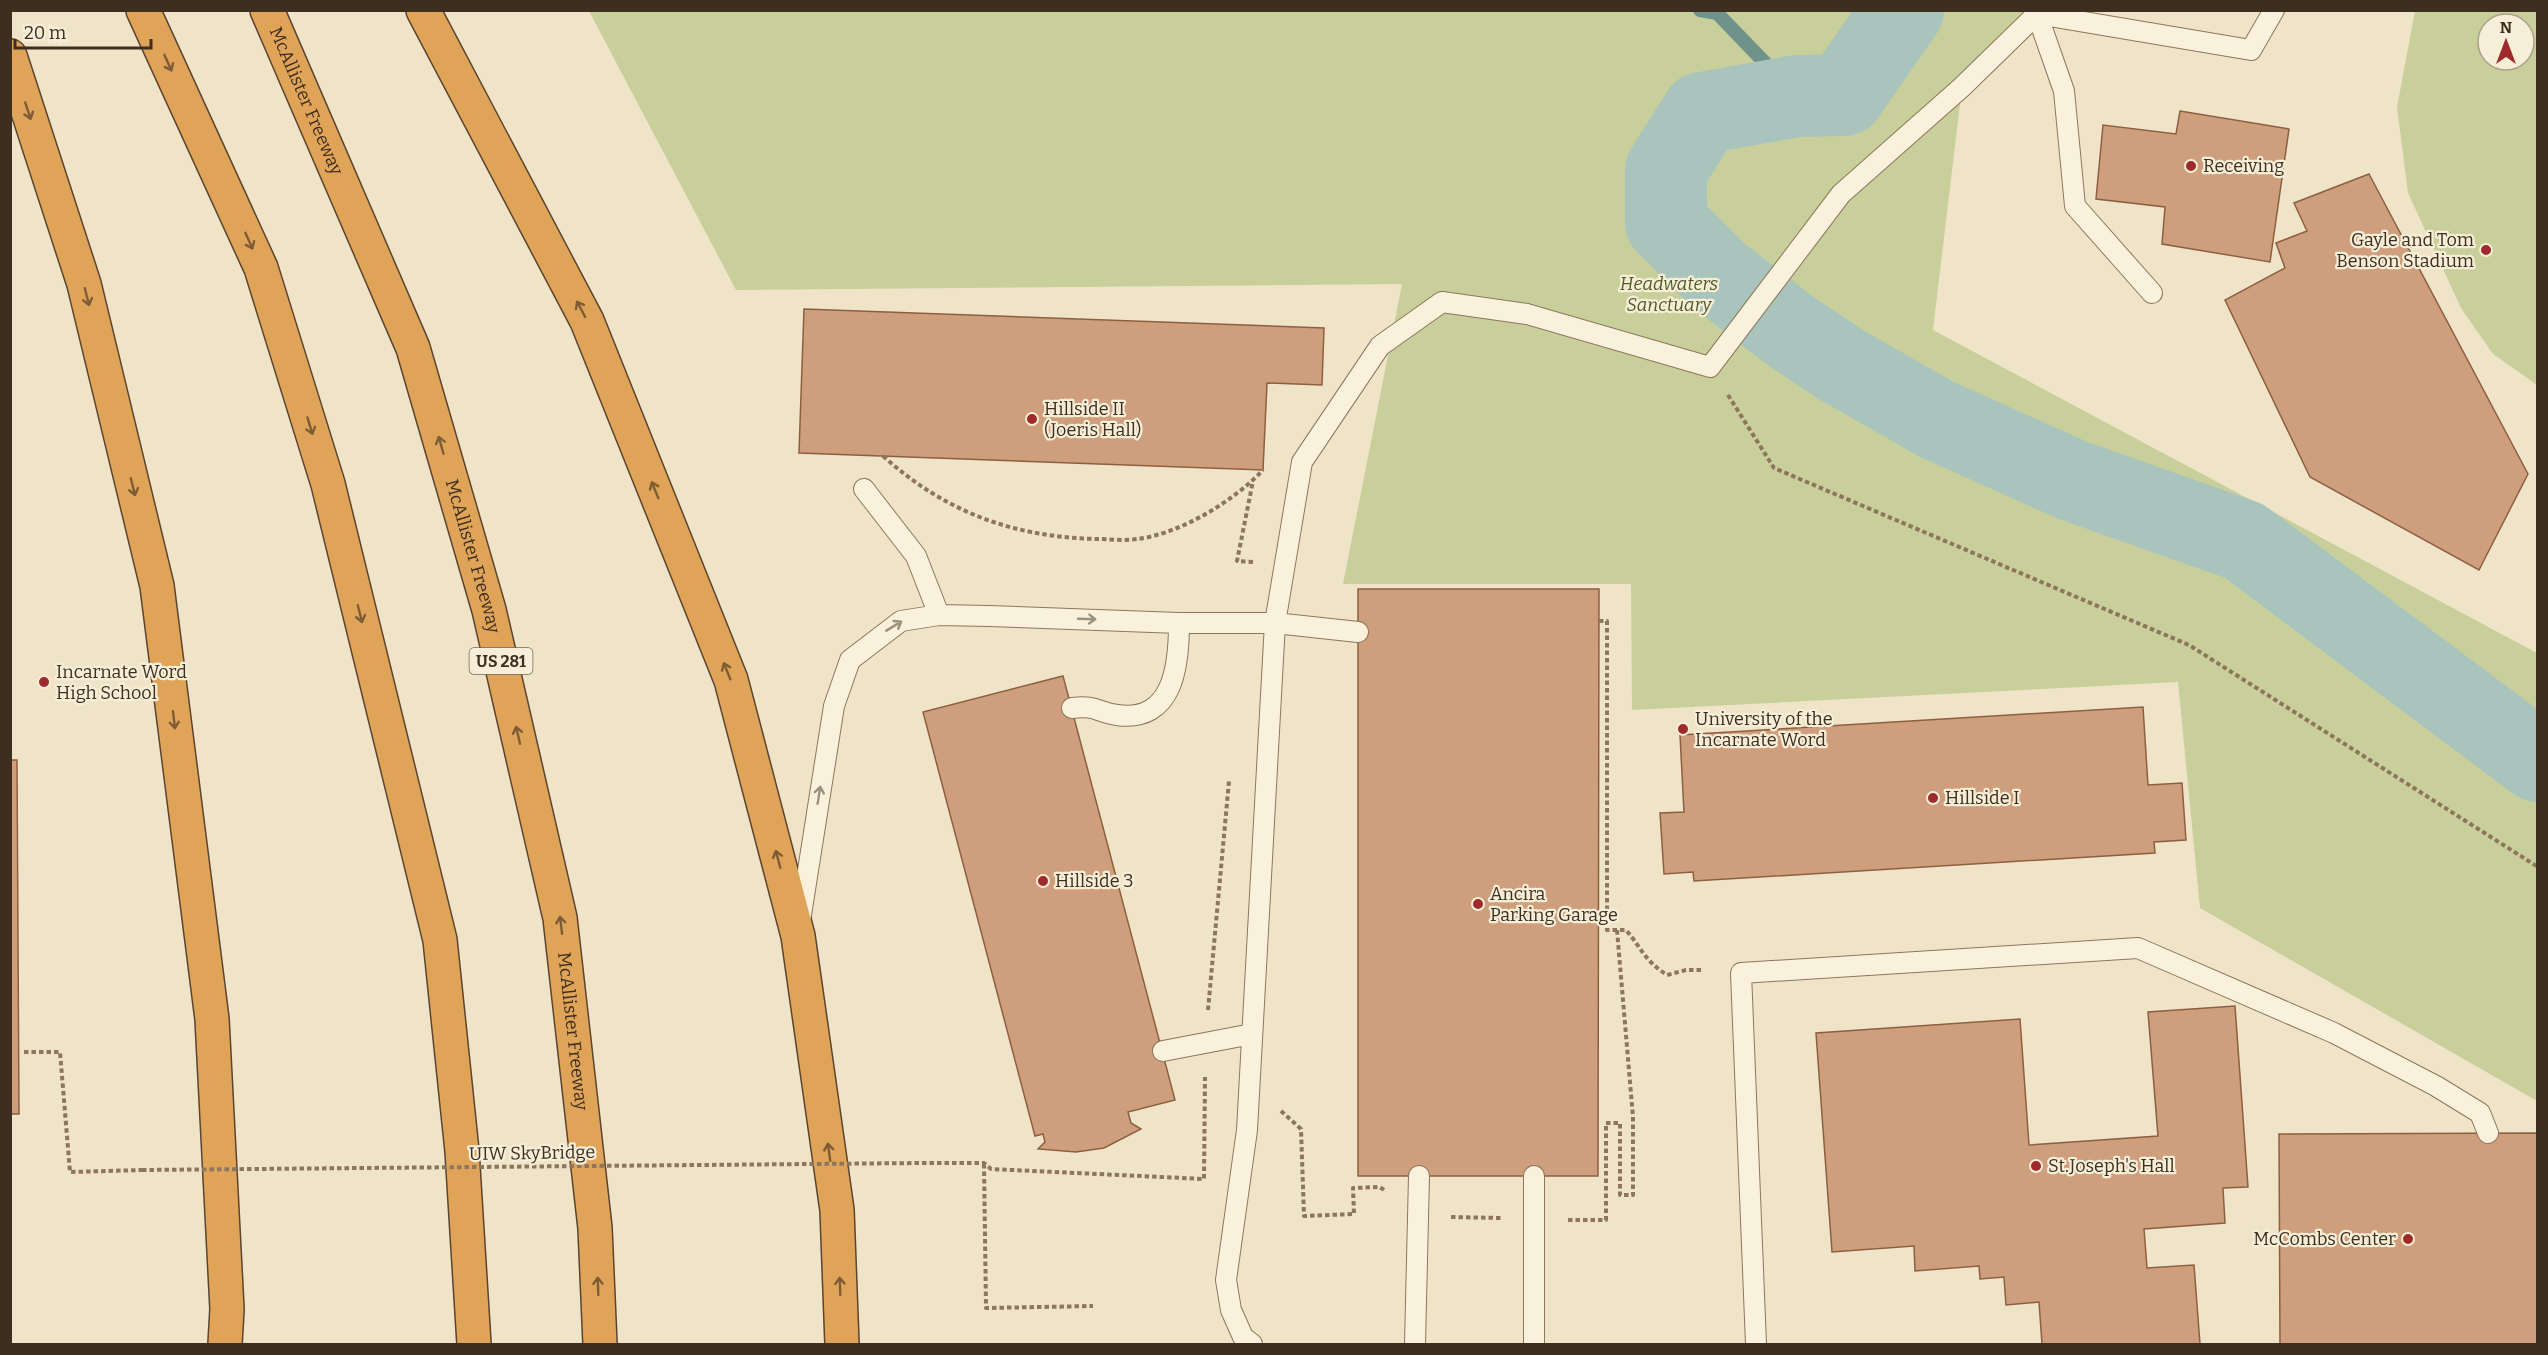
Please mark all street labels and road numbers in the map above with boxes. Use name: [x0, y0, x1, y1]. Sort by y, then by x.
street label: McAllister Freeway: [265, 23, 348, 179]
street label: McAllister Freeway: [441, 477, 505, 636]
road number: US 281: [470, 648, 532, 674]
street label: McAllister Freeway: [553, 951, 593, 1112]
street label: UIW SkyBridge: [469, 1141, 595, 1165]

